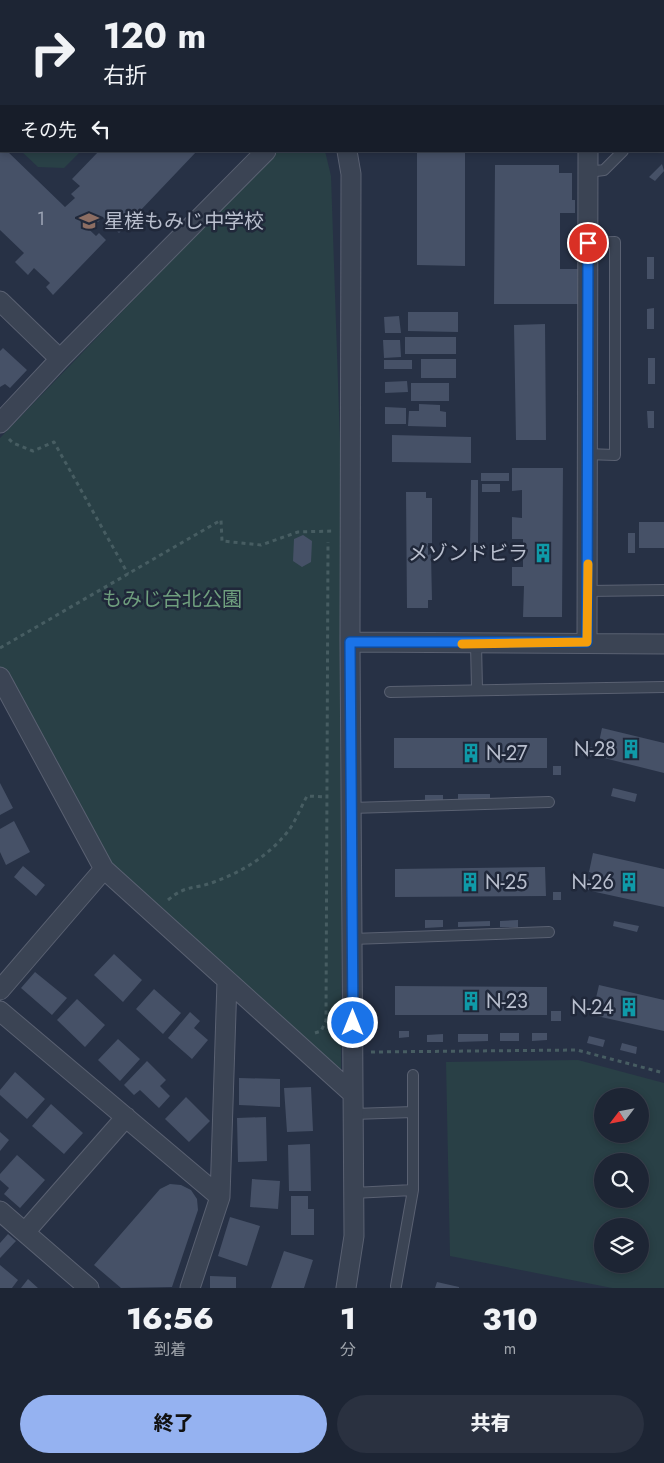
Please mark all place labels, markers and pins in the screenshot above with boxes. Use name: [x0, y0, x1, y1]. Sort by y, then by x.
place label: 星槎もみじ中学校: [104, 207, 264, 236]
school or university icon: 星槎もみじ中学校: [78, 210, 100, 232]
pin: [567, 222, 609, 264]
place label: メゾンドビラ: [408, 539, 528, 568]
building icon: メゾンドビラ: [532, 542, 554, 564]
place label: N-28: [574, 735, 616, 764]
building icon: N-28: [620, 738, 642, 760]
place label: N-27: [486, 739, 528, 768]
building icon: N-27: [460, 742, 482, 764]
place label: N-25: [485, 868, 527, 897]
place label: N-26: [571, 868, 614, 897]
building icon: N-25: [459, 871, 481, 893]
building icon: N-26: [618, 871, 640, 893]
place label: N-23: [486, 987, 528, 1016]
building icon: N-23: [460, 990, 482, 1012]
place label: N-24: [571, 993, 614, 1022]
building icon: N-24: [618, 996, 640, 1018]

